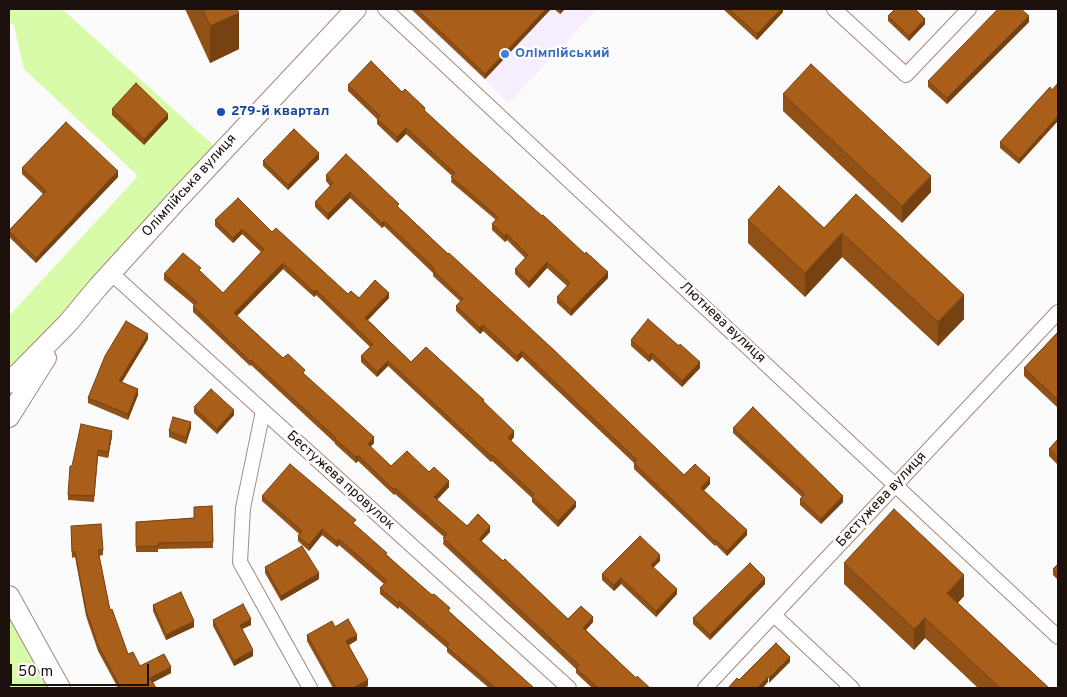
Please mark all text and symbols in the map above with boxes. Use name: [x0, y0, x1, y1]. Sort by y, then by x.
place label: Олімпійський: [515, 46, 610, 62]
marker: Олімпійський: [499, 48, 511, 60]
place label: 279-й квартал: [231, 104, 330, 120]
marker: 279-й квартал: [215, 106, 227, 118]
street label: Олімпійська вулиця: [139, 131, 241, 241]
street label: Лютнева вулиця: [675, 279, 769, 367]
street label: Бестужева провулок: [282, 428, 398, 534]
street label: Бестужева вулиця: [833, 449, 931, 551]
scale bar: [12, 654, 151, 686]
text: 50 m: [18, 663, 53, 682]

